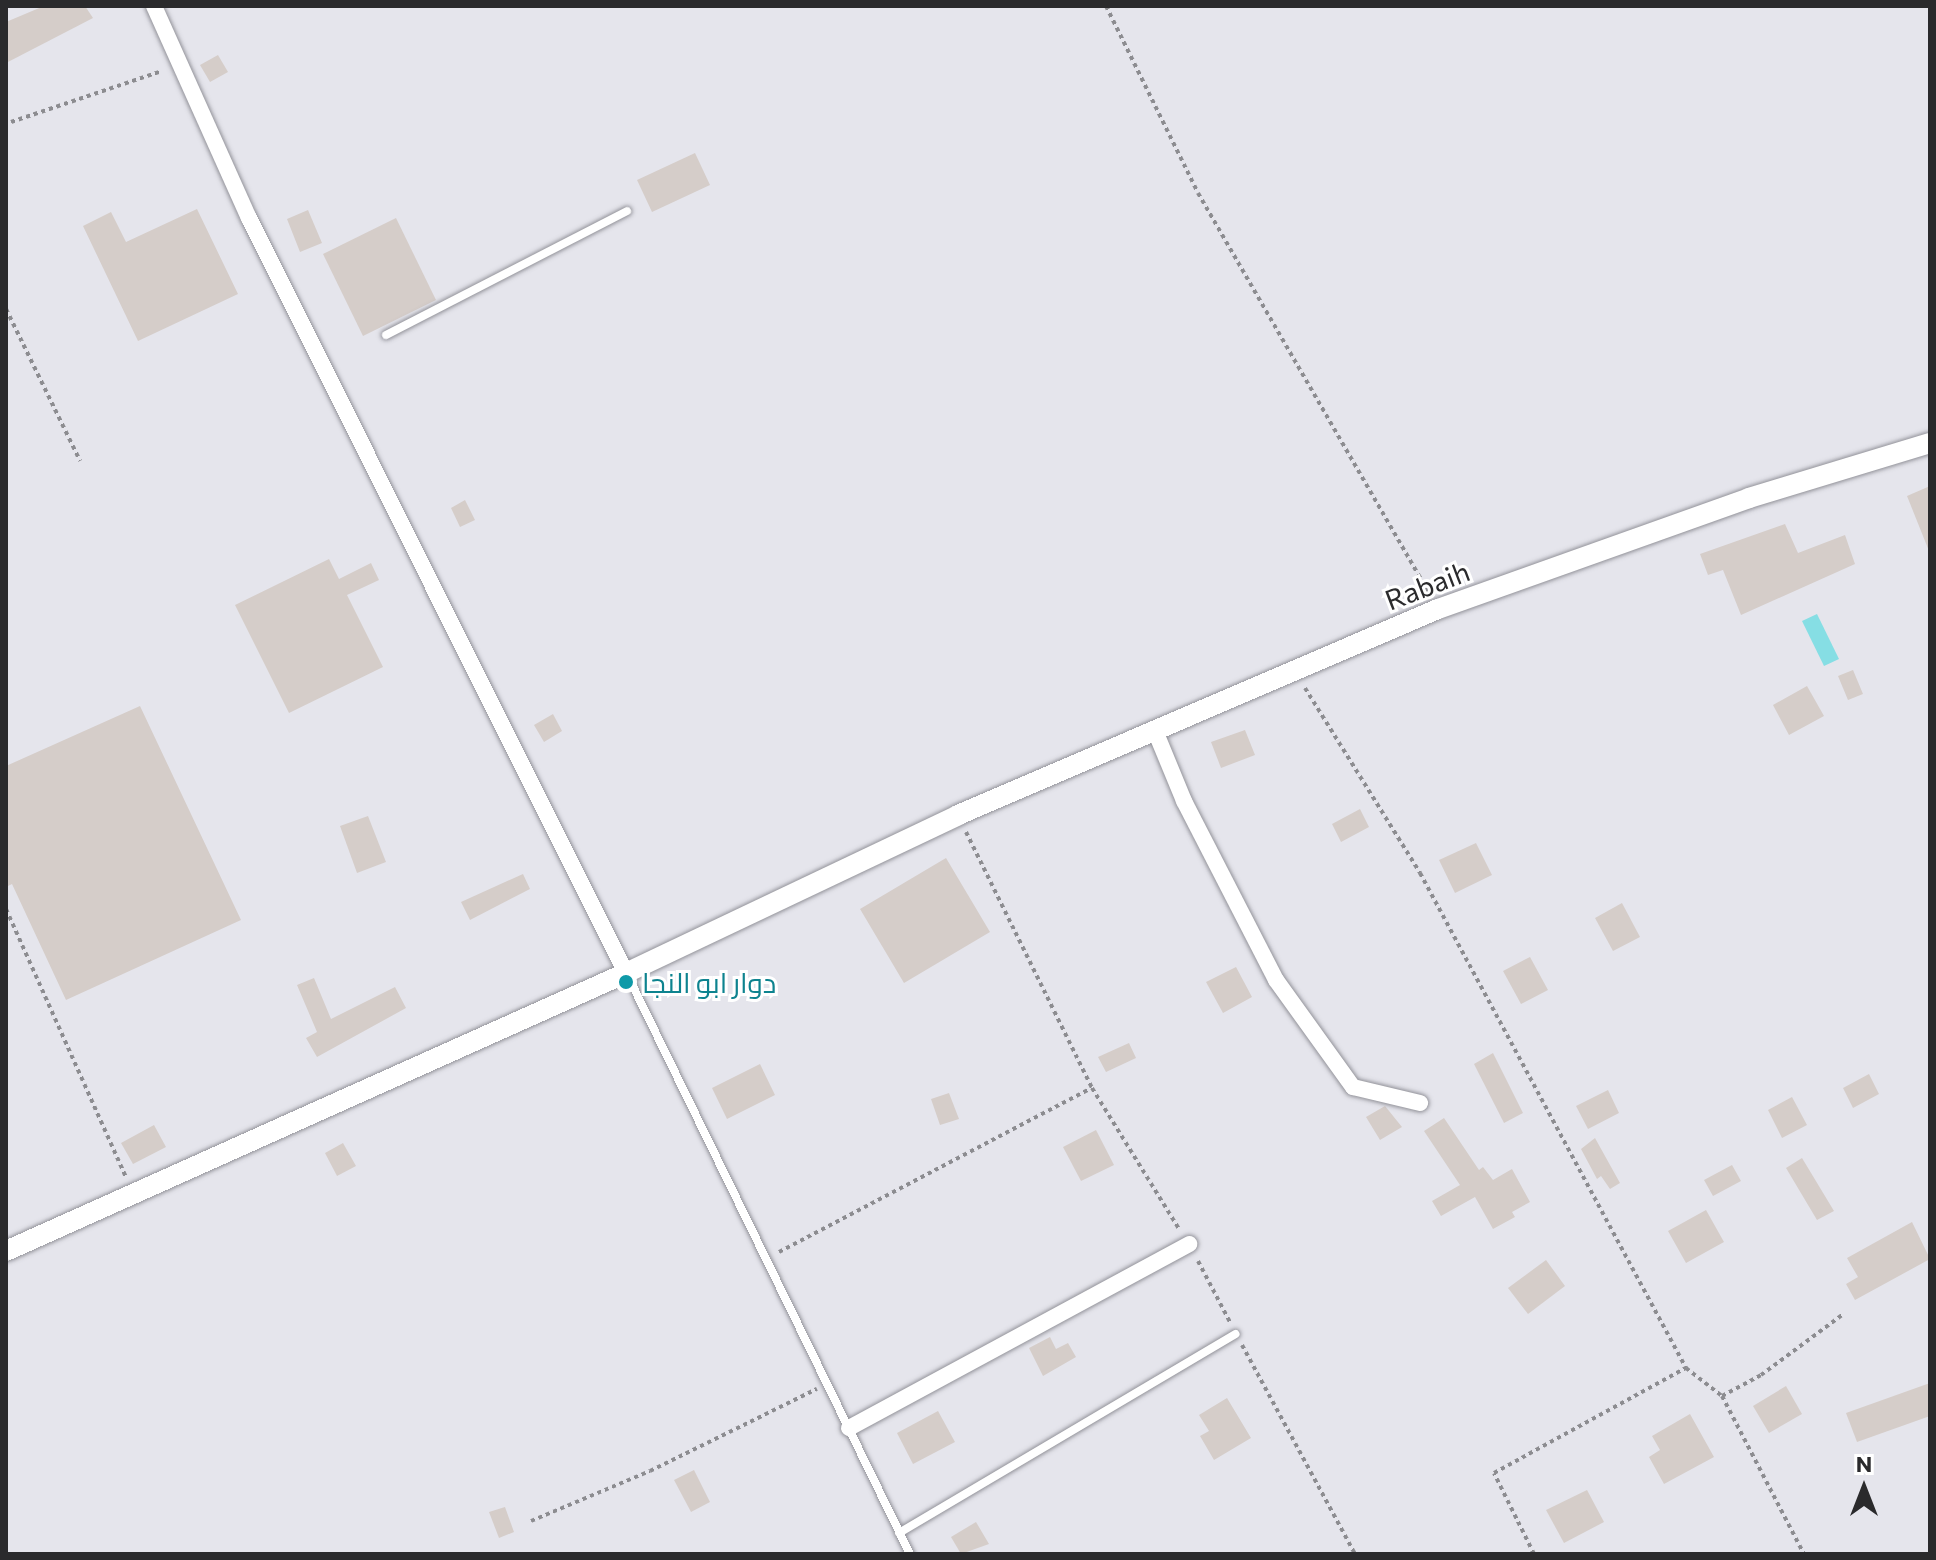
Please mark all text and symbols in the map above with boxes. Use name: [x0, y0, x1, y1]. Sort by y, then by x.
street label: Rabaih: [1380, 554, 1474, 616]
place label: دوار ابو النجا: [642, 965, 776, 999]
marker: دوار ابو النجا: [617, 973, 635, 991]
north arrow: [1824, 1448, 1904, 1528]
text: N: [1856, 1450, 1872, 1477]

